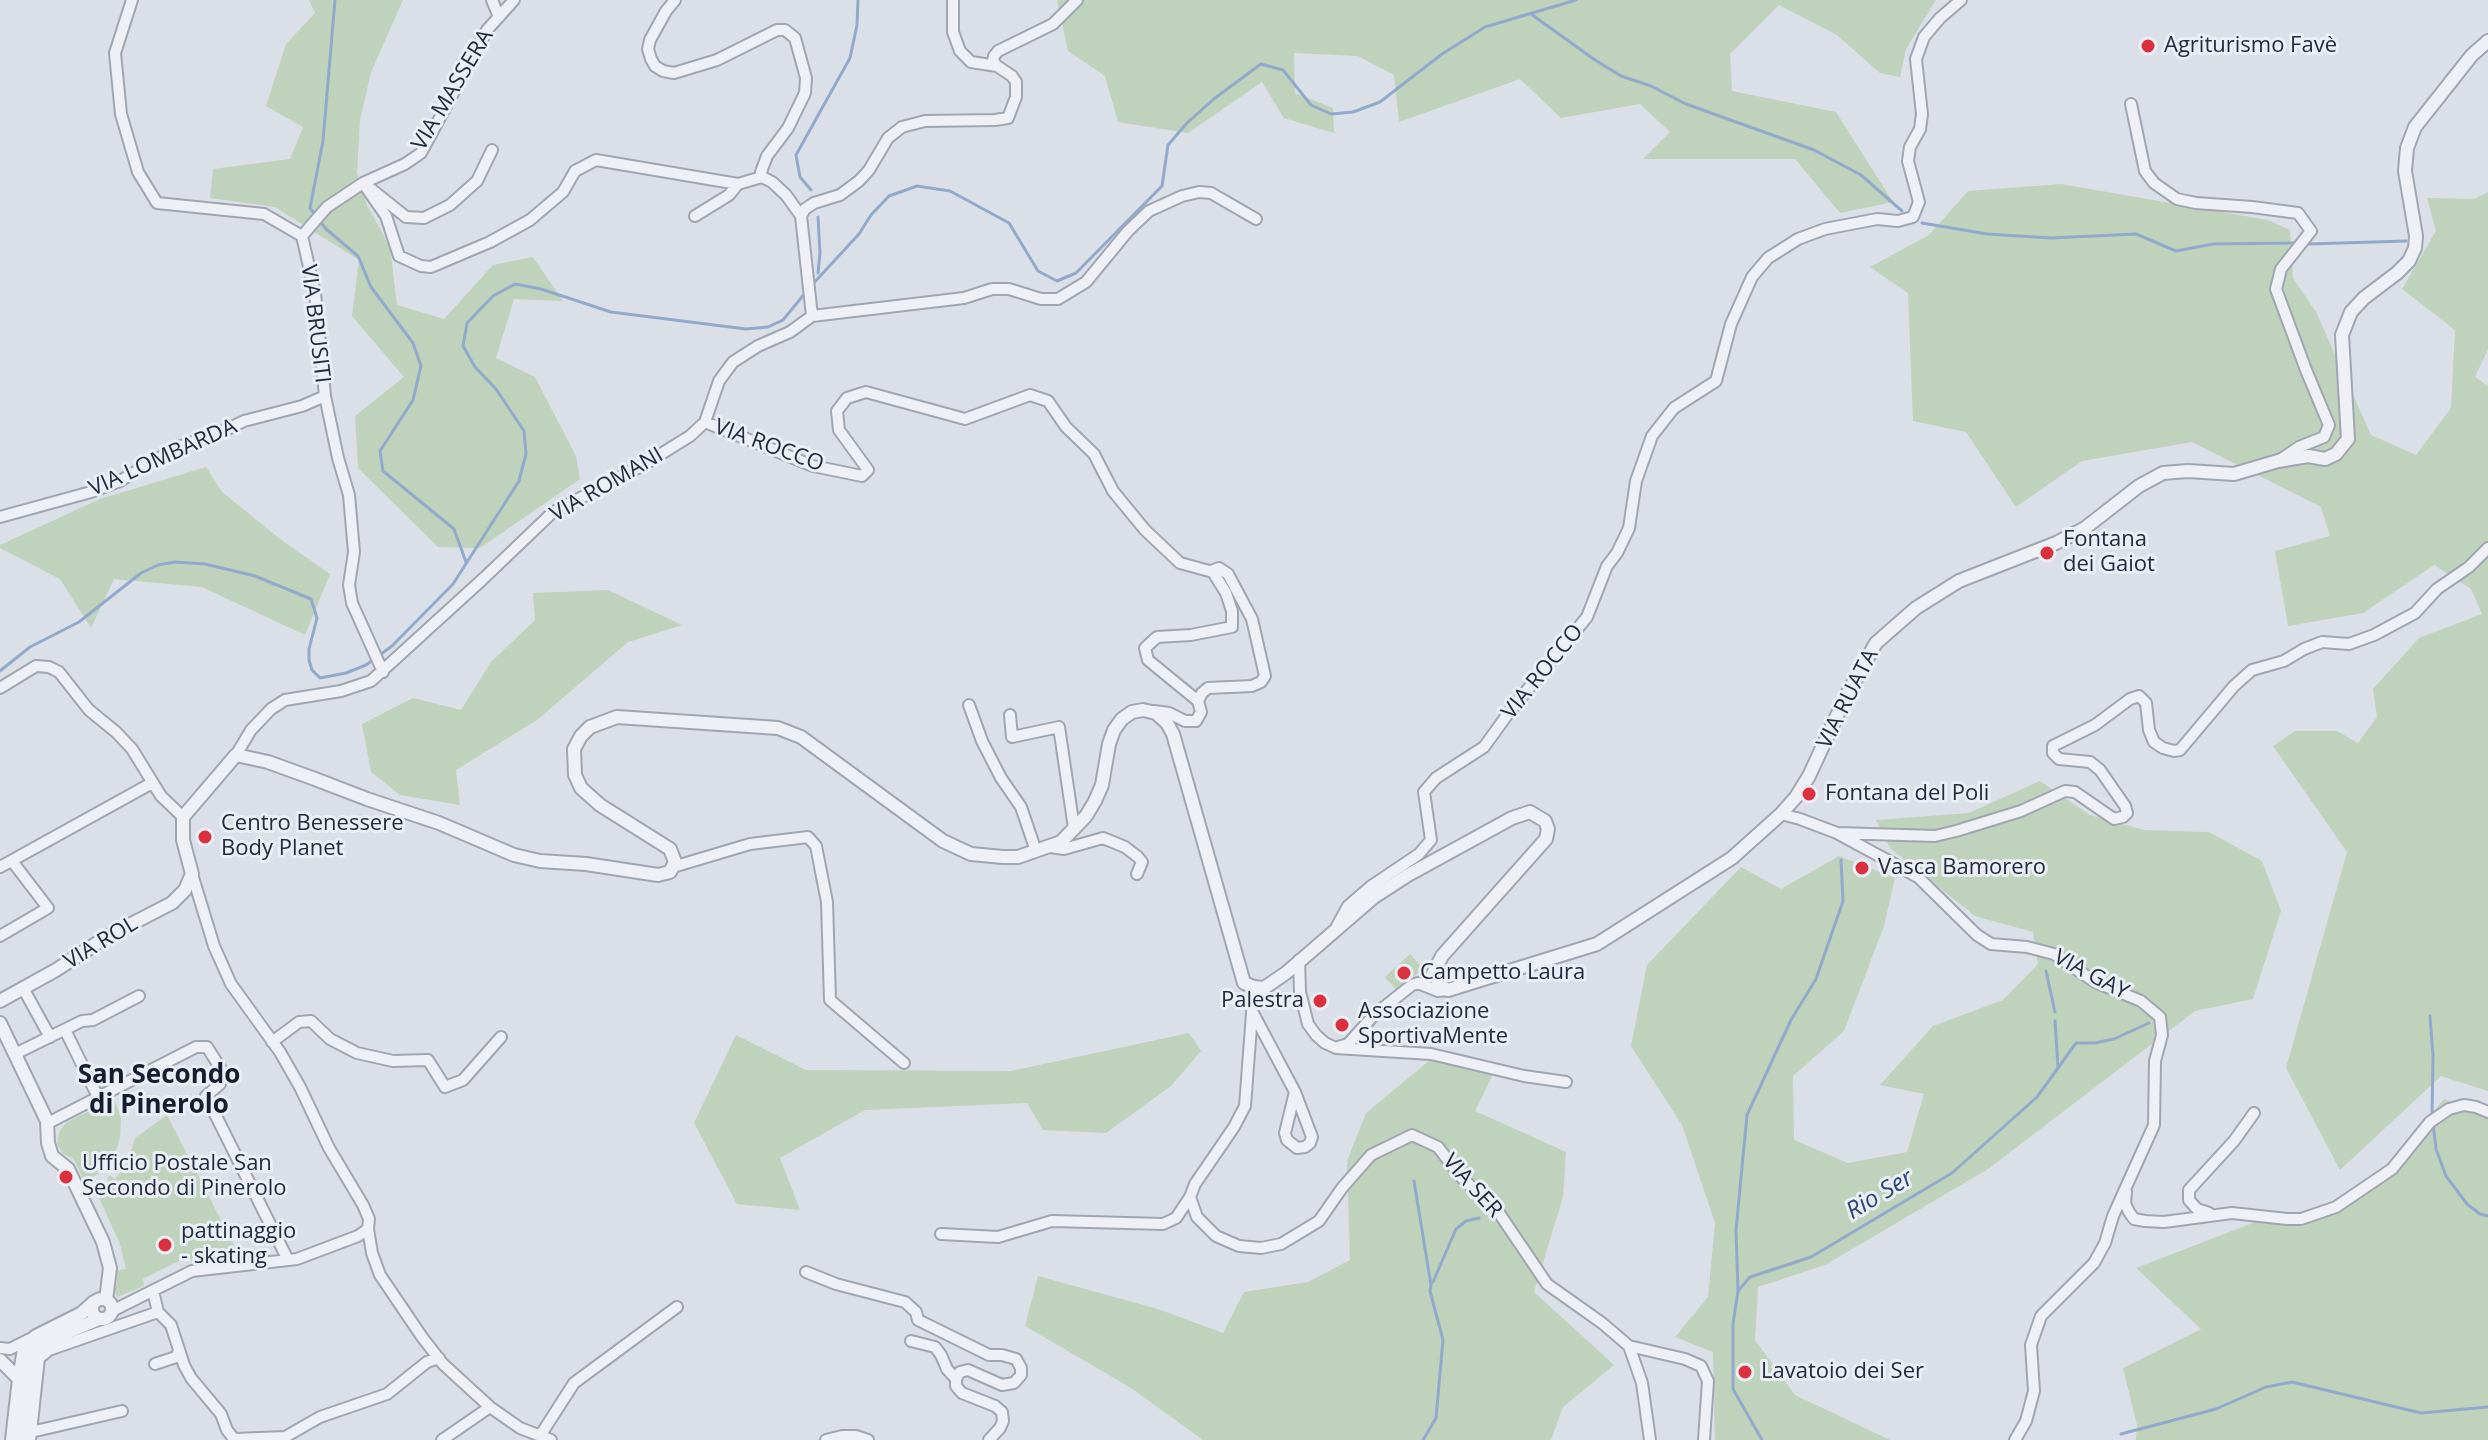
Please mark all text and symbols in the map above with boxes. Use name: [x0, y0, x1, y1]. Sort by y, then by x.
street label: VIA MASSERA: [407, 25, 499, 155]
place label: Agriturismo Favè: [2164, 33, 2337, 59]
marker: Agriturismo Favè: [2139, 37, 2157, 55]
street label: VIA BRUSITI: [295, 263, 335, 385]
street label: VIA LOMBARDA: [85, 414, 241, 502]
street label: VIA ROCCO: [711, 414, 827, 478]
street label: VIA ROMANI: [546, 442, 668, 528]
place label: Fontana dei Gaiot: [2063, 527, 2155, 578]
marker: Fontana dei Gaiot: [2038, 544, 2056, 562]
street label: VIA ROCCO: [1497, 619, 1589, 725]
street label: VIA RUATA: [1812, 645, 1884, 753]
place label: Fontana del Poli: [1825, 781, 1989, 807]
marker: Fontana del Poli: [1800, 785, 1818, 803]
place label: Centro Benessere Body Planet: [221, 811, 404, 862]
marker: Centro Benessere Body Planet: [196, 828, 214, 846]
place label: Vasca Bamorero: [1878, 855, 2046, 881]
marker: Vasca Bamorero: [1853, 859, 1871, 877]
street label: VIA ROL: [59, 911, 143, 975]
street label: VIA GAY: [2049, 944, 2133, 1006]
place label: Campetto Laura: [1420, 960, 1585, 986]
marker: Campetto Laura: [1395, 964, 1413, 982]
place label: Palestra: [1221, 988, 1304, 1014]
marker: Palestra: [1311, 992, 1329, 1010]
place label: Associazione SportivaMente: [1358, 999, 1508, 1050]
marker: Associazione SportivaMente: [1333, 1016, 1351, 1034]
district label: San Secondo di Pinerolo: [78, 1060, 240, 1122]
street label: VIA SER: [1437, 1149, 1507, 1223]
place label: Ufficio Postale San Secondo di Pinerolo: [82, 1151, 286, 1202]
water label: Rio Ser: [1841, 1164, 1919, 1226]
marker: Ufficio Postale San Secondo di Pinerolo: [57, 1168, 75, 1186]
place label: pattinaggio - skating: [181, 1219, 296, 1270]
marker: pattinaggio - skating: [156, 1236, 174, 1254]
place label: Lavatoio dei Ser: [1761, 1359, 1924, 1385]
marker: Lavatoio dei Ser: [1736, 1363, 1754, 1381]

